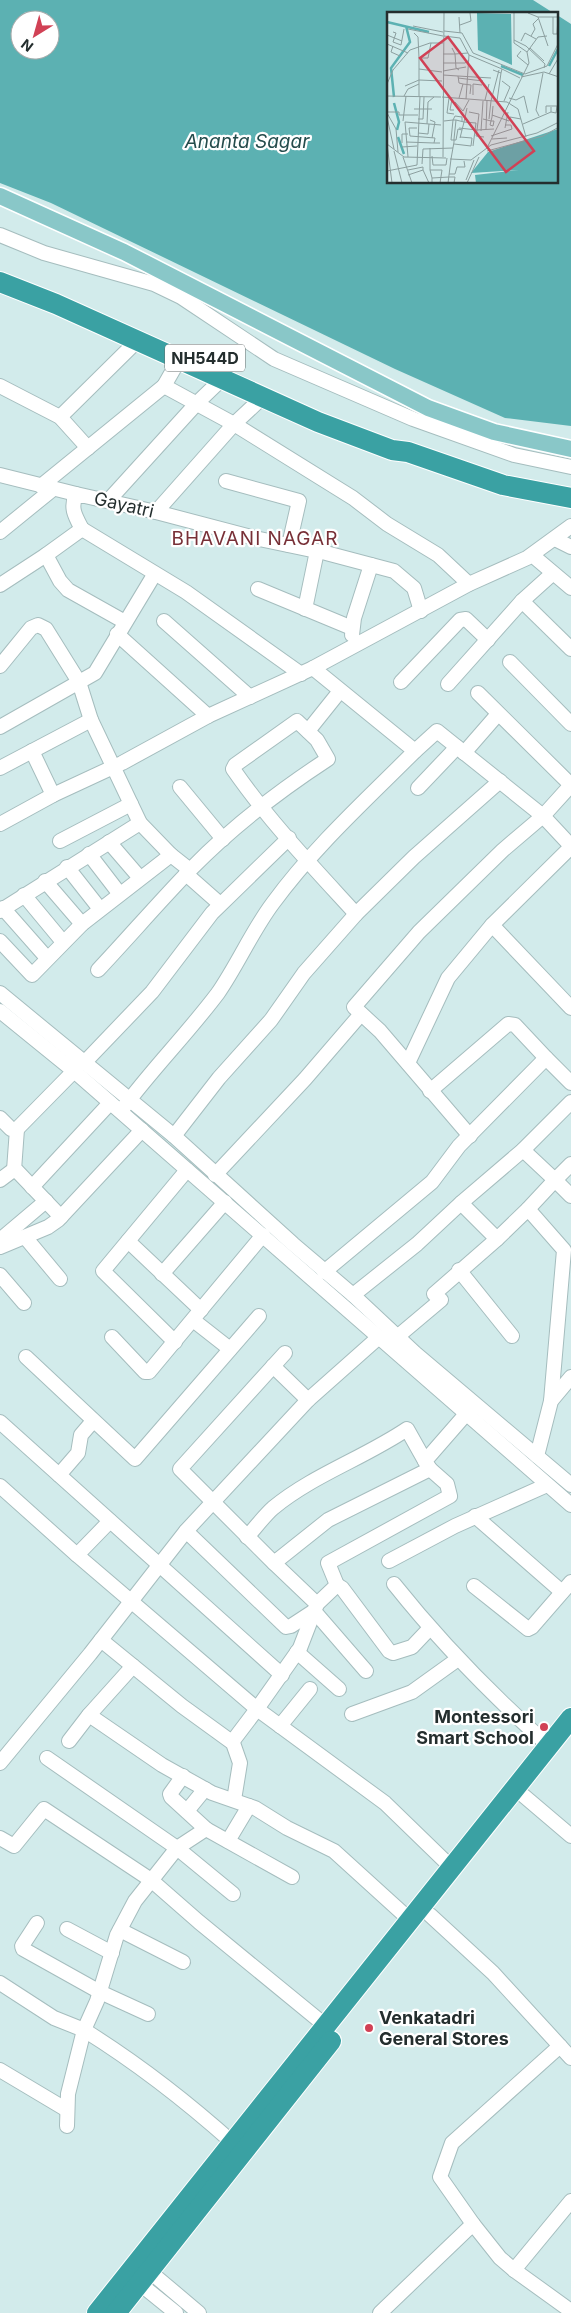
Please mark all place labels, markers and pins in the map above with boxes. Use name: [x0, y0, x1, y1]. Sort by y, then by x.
place label: Montessori Smart School: [416, 1706, 534, 1748]
marker: Montessori Smart School: [538, 1721, 550, 1733]
place label: Venkatadri General Stores: [379, 2007, 509, 2049]
marker: Venkatadri General Stores: [363, 2022, 375, 2034]

